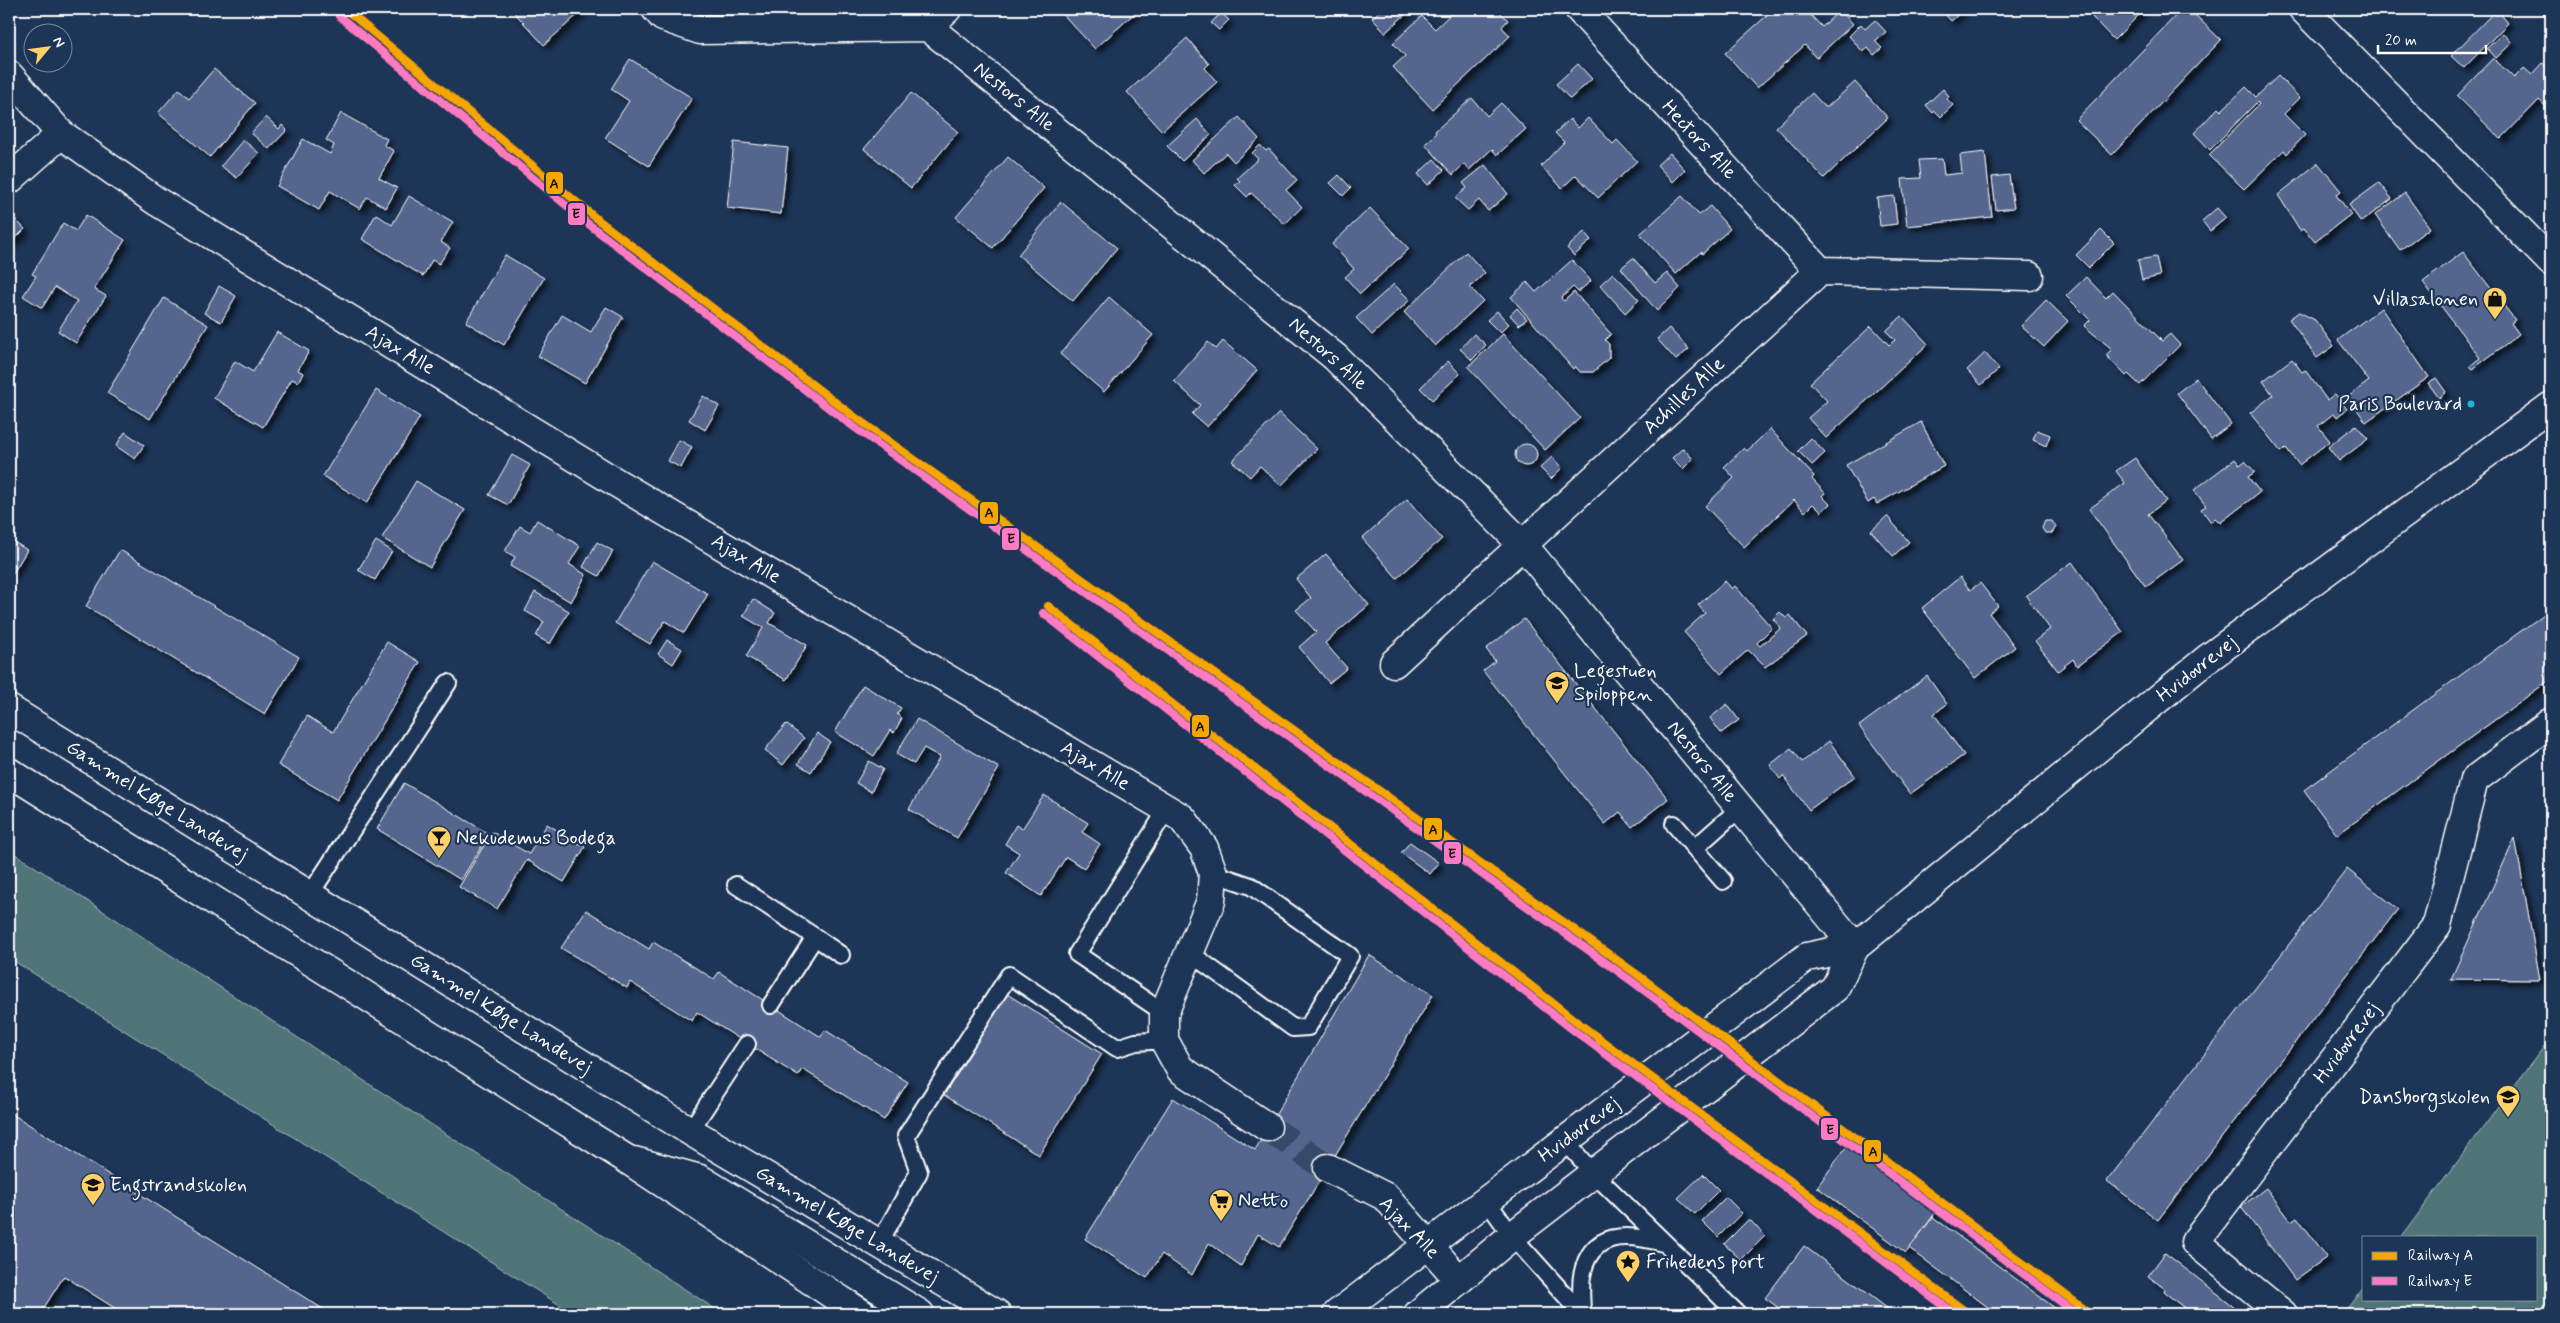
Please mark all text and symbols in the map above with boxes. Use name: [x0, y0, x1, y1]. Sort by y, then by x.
north arrow: [22, 22, 72, 72]
scale bar: [2378, 22, 2485, 54]
text: 20 m: [2385, 31, 2417, 51]
text: N: [48, 34, 69, 51]
street label: Nestors Alle: [967, 56, 1061, 138]
street label: Hectors Alle: [1655, 94, 1743, 186]
line badge: A: [545, 171, 564, 195]
text: A: [549, 175, 559, 193]
line badge: E: [567, 202, 586, 226]
text: E: [572, 205, 580, 223]
place label: Villasalonen: [2373, 286, 2478, 313]
shop icon: Villasalonen: [2482, 286, 2508, 320]
street label: Nestors Alle: [1282, 311, 1374, 397]
street label: Ajax Alle: [360, 319, 440, 381]
street label: Achilles Alle: [1637, 351, 1731, 441]
place label: Paris Boulevard: [2338, 392, 2462, 417]
marker: Paris Boulevard: [2466, 399, 2476, 409]
line badge: A: [979, 501, 999, 525]
text: A: [984, 504, 994, 522]
line badge: E: [1001, 527, 1020, 551]
street label: Ajax Alle: [706, 528, 786, 590]
text: E: [1007, 530, 1015, 548]
street label: Hvidovrevej: [2151, 629, 2243, 709]
place label: Legestuen Spiloppen: [1574, 658, 1656, 708]
school or university icon: Legestuen Spiloppen: [1544, 670, 1570, 704]
line badge: A: [1191, 714, 1210, 738]
street label: Nestors Alle: [1661, 715, 1743, 809]
text: A: [1195, 718, 1205, 736]
street label: Gammel Køge Landevej: [61, 734, 253, 868]
street label: Ajax Alle: [1055, 735, 1135, 797]
line badge: A: [1423, 817, 1443, 841]
text: A: [1428, 821, 1438, 839]
bar icon: Nekudemus Bodega: [426, 825, 452, 859]
place label: Nekudemus Bodega: [456, 825, 616, 854]
line badge: E: [1443, 841, 1462, 865]
text: E: [1448, 845, 1456, 863]
street label: Gammel Køge Landevej: [405, 947, 597, 1081]
street label: Hvidovrevej: [2308, 997, 2386, 1089]
place label: Dansborgskolen: [2359, 1084, 2490, 1112]
school or university icon: Dansborgskolen: [2495, 1084, 2521, 1118]
street label: Hvidovrevej: [1533, 1091, 1625, 1169]
line badge: E: [1820, 1117, 1839, 1141]
text: E: [1826, 1121, 1834, 1139]
line badge: A: [1863, 1139, 1882, 1163]
text: A: [1868, 1143, 1878, 1161]
street label: Gammel Køge Landevej: [750, 1159, 944, 1291]
school or university icon: Engstrandskolen: [80, 1172, 106, 1206]
place label: Engstrandskolen: [110, 1172, 247, 1201]
supermarket icon: Netto: [1208, 1188, 1234, 1222]
place label: Netto: [1238, 1188, 1288, 1215]
street label: Ajax Alle: [1373, 1191, 1446, 1265]
legend: [2362, 1236, 2538, 1300]
text: Railway A: [2408, 1246, 2473, 1266]
place icon: Frihedens port: [1615, 1249, 1641, 1283]
place label: Frihedens port: [1646, 1249, 1765, 1276]
text: Railway E: [2408, 1272, 2473, 1292]

